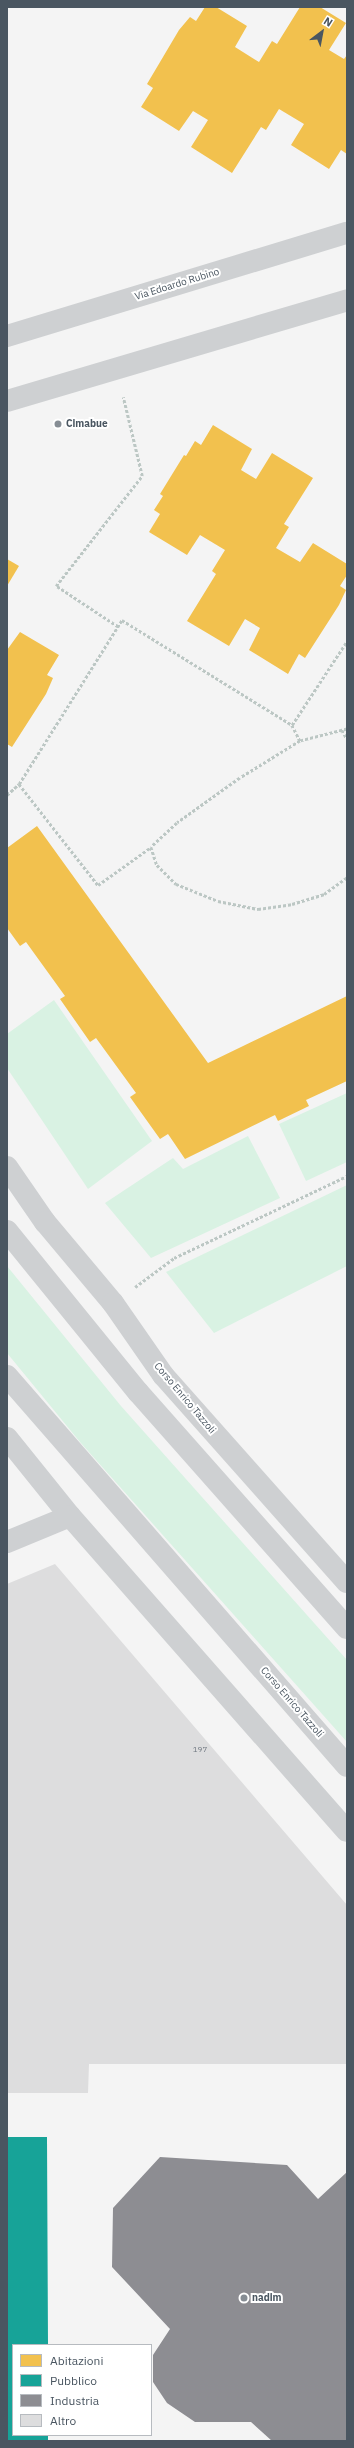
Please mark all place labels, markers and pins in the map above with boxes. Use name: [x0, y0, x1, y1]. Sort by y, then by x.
place label: Cimabue: [66, 418, 108, 430]
marker: Cimabue: [53, 419, 63, 429]
place label: nadim: [252, 2292, 282, 2304]
marker: nadim: [239, 2293, 249, 2303]

